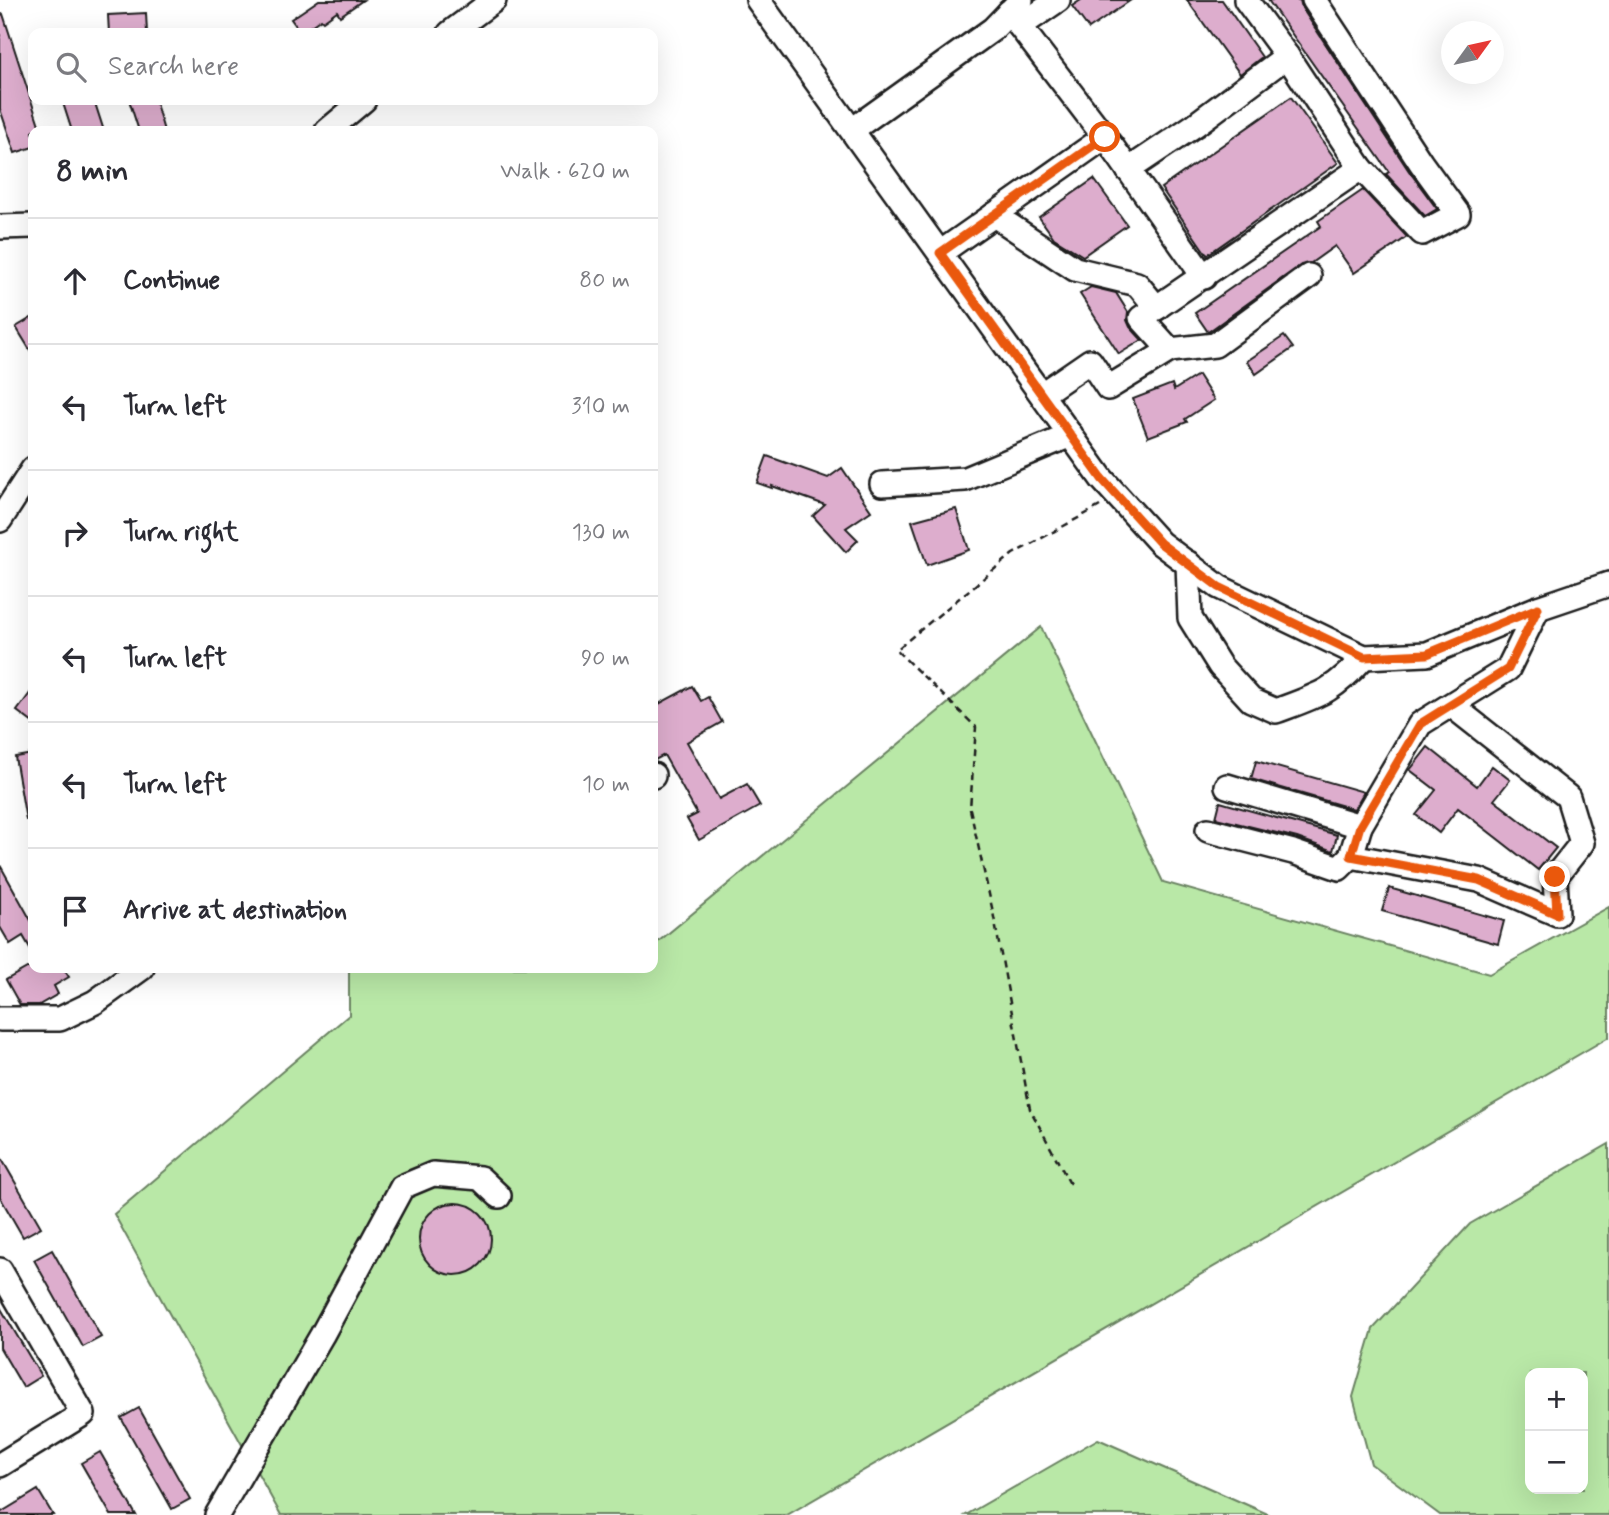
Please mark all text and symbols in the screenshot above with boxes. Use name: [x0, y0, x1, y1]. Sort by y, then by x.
north arrow: [1441, 21, 1504, 84]
search box: [28, 28, 658, 105]
icon: search: [52, 48, 90, 86]
text: Search here: [108, 50, 239, 84]
route start: [1089, 121, 1120, 152]
text: 8 min: [56, 152, 129, 191]
text: Walk · 620 m: [500, 157, 630, 187]
icon: ahead: [56, 262, 94, 300]
text: Continue: [123, 264, 220, 298]
text: 80 m: [579, 266, 630, 296]
icon: left: [56, 388, 94, 426]
text: Turn left: [123, 390, 227, 424]
text: 310 m: [571, 392, 630, 422]
icon: right: [56, 514, 94, 552]
text: Turn right: [123, 516, 239, 550]
text: 130 m: [572, 518, 630, 548]
icon: left: [56, 640, 94, 678]
text: Turn left: [123, 642, 227, 676]
text: 90 m: [581, 644, 630, 674]
icon: left: [56, 766, 94, 804]
text: Turn left: [123, 768, 227, 802]
text: 10 m: [582, 770, 630, 800]
route end: [1539, 861, 1570, 892]
icon: arrive: [56, 892, 94, 930]
text: Arrive at destination: [123, 894, 347, 928]
map controls: [1525, 1368, 1588, 1494]
button: +: [1525, 1368, 1588, 1431]
button: −: [1525, 1431, 1588, 1494]

